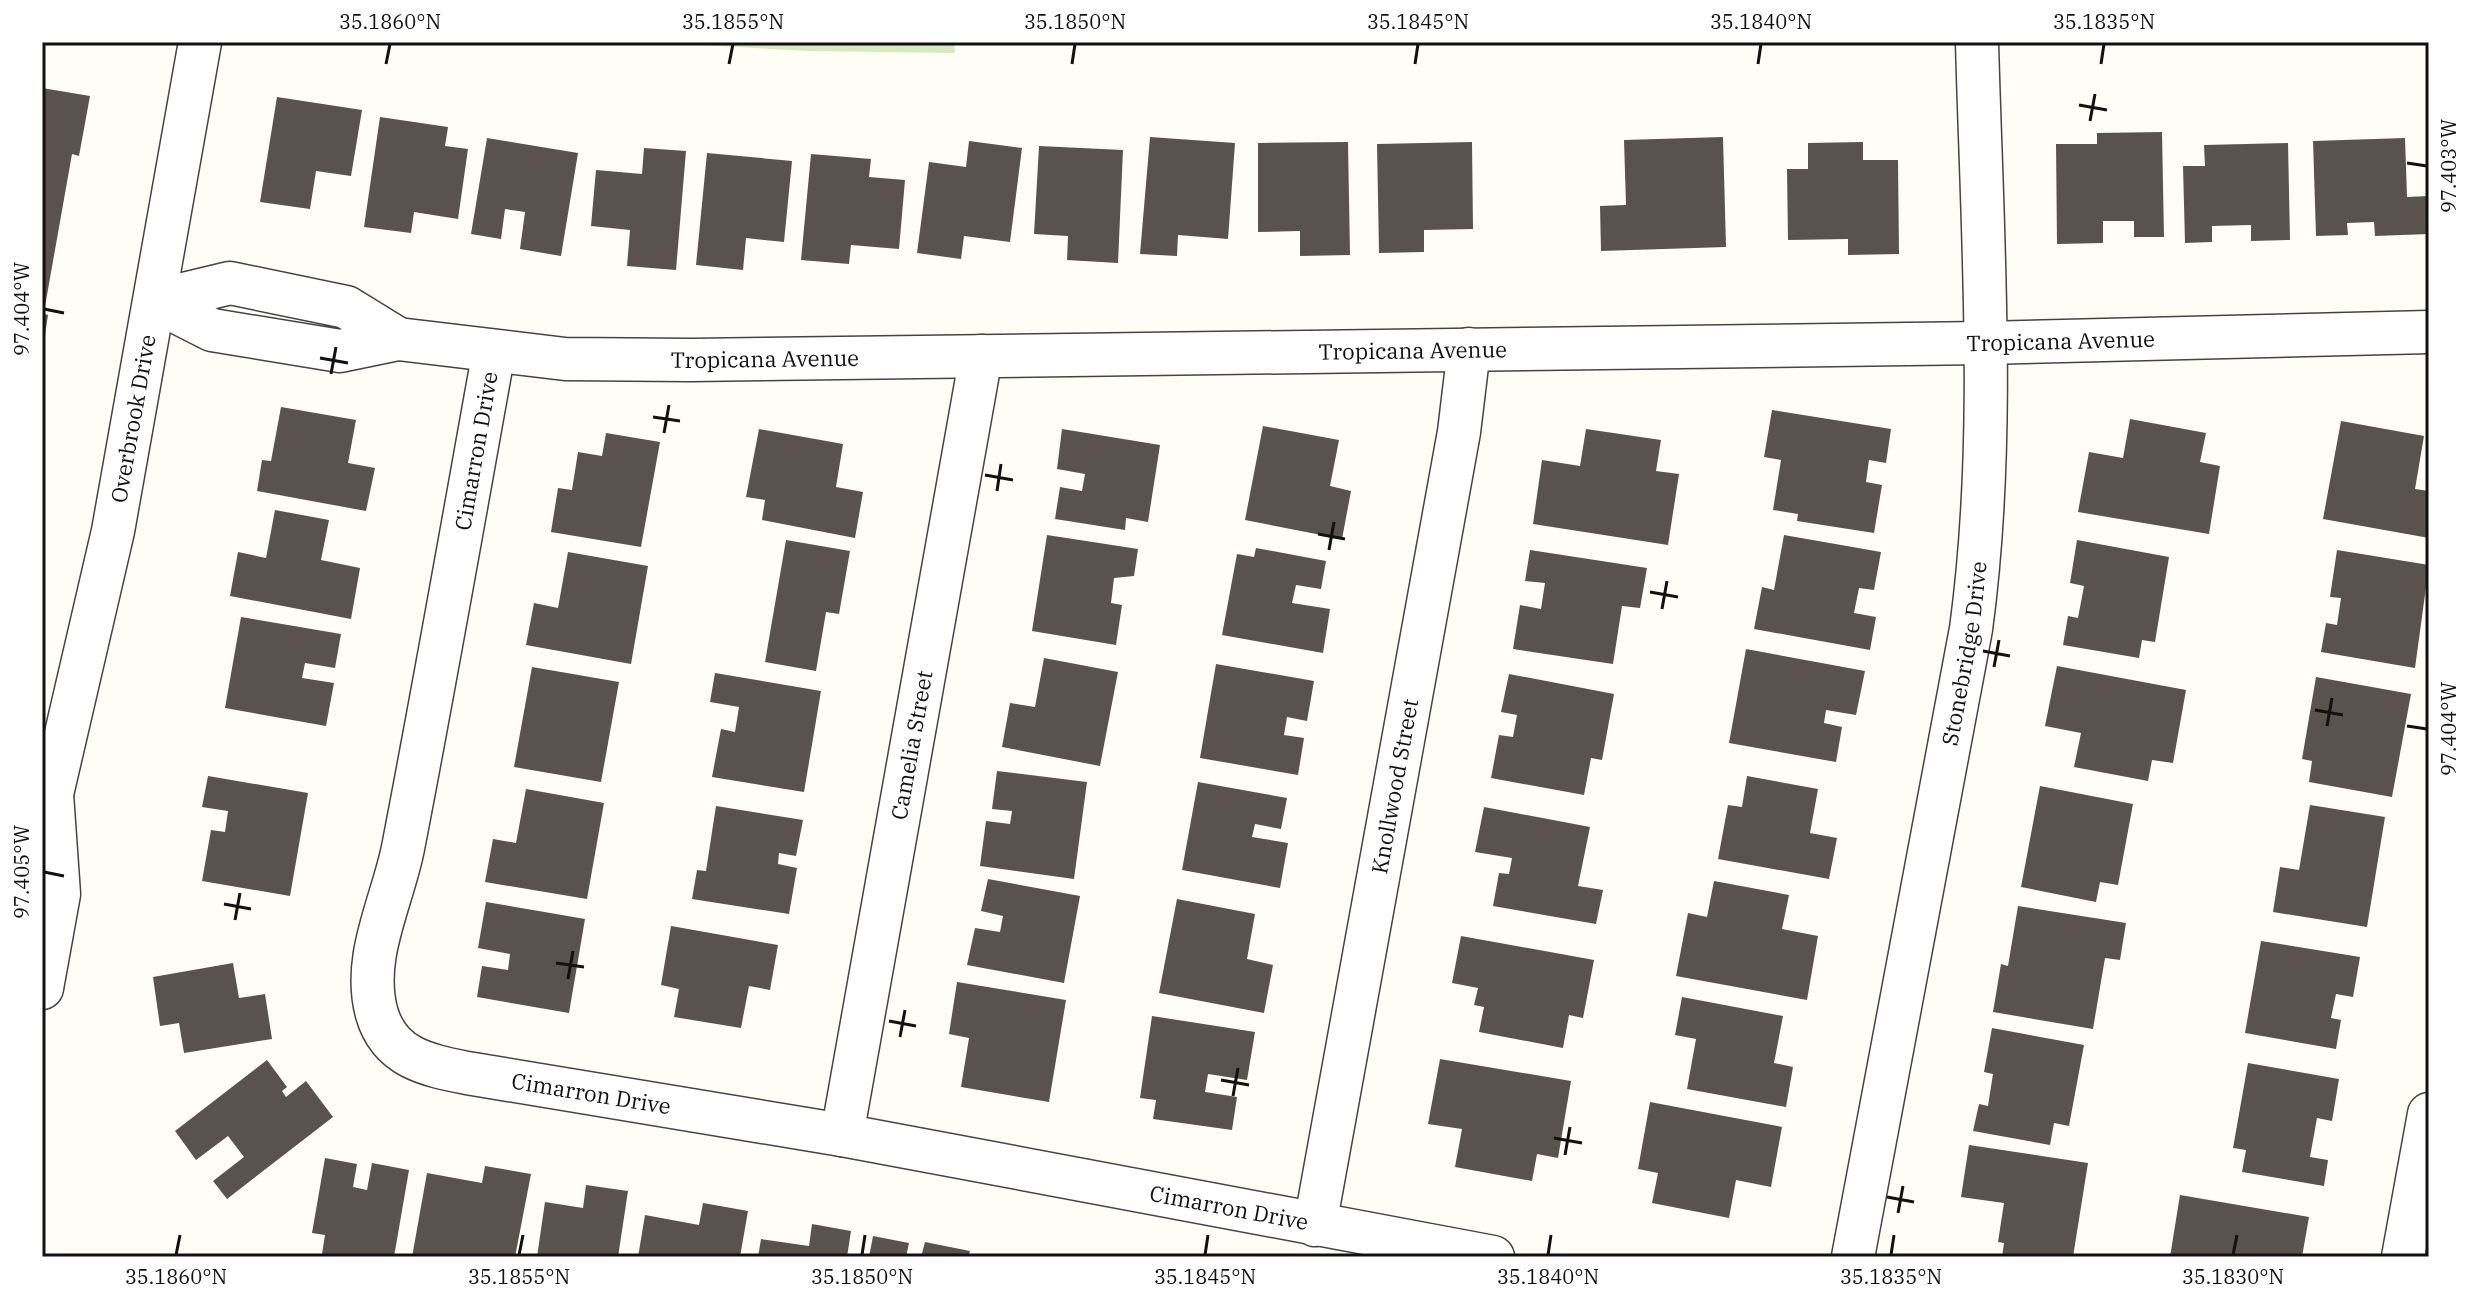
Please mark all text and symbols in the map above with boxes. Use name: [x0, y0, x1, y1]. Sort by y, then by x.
text: 35.1860°N: [339, 8, 441, 35]
text: 35.1855°N: [682, 8, 784, 35]
text: 35.1850°N: [1024, 8, 1126, 35]
text: 35.1845°N: [1367, 8, 1469, 35]
text: 35.1840°N: [1710, 8, 1812, 35]
text: 35.1835°N: [2053, 8, 2155, 35]
text: 97.403°W: [2435, 119, 2462, 213]
text: 97.404°W: [8, 262, 35, 356]
street label: Tropicana Avenue: [1966, 324, 2155, 357]
street label: Overbrook Drive: [103, 332, 162, 505]
street label: Tropicana Avenue: [1318, 334, 1507, 366]
street label: Tropicana Avenue: [670, 343, 859, 374]
street label: Cimarron Drive: [447, 369, 504, 533]
street label: Stonebridge Drive: [1934, 560, 1993, 748]
street label: Camelia Street: [884, 668, 939, 822]
text: 97.404°W: [2435, 682, 2462, 776]
street label: Knollwood Street: [1364, 696, 1424, 876]
text: 97.405°W: [8, 825, 35, 919]
street label: Cimarron Drive: [510, 1066, 673, 1120]
street label: Cimarron Drive: [1147, 1178, 1311, 1236]
text: 35.1860°N: [125, 1263, 227, 1290]
text: 35.1855°N: [468, 1263, 570, 1290]
text: 35.1850°N: [811, 1263, 913, 1290]
text: 35.1845°N: [1154, 1263, 1256, 1290]
text: 35.1840°N: [1497, 1263, 1599, 1290]
text: 35.1835°N: [1840, 1263, 1942, 1290]
text: 35.1830°N: [2182, 1263, 2284, 1290]

